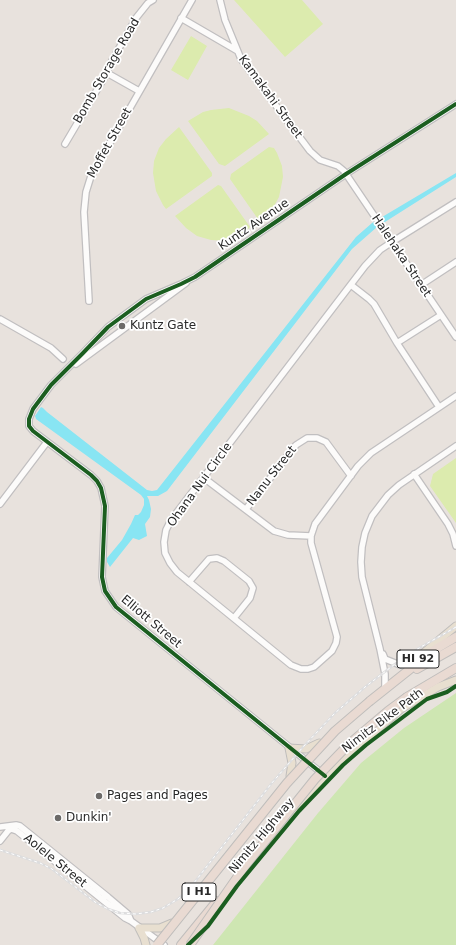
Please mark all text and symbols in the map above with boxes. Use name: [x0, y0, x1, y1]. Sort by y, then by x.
street label: Bomb Storage Road: [71, 16, 143, 126]
street label: Kamakahi Street: [235, 53, 305, 141]
street label: Moffet Street: [85, 105, 135, 181]
street label: Kuntz Avenue: [216, 196, 292, 254]
street label: Halehaka Street: [368, 212, 434, 300]
place label: Kuntz Gate: [130, 319, 196, 333]
marker: Kuntz Gate: [117, 321, 127, 331]
street label: Ohana Nui Circle: [165, 440, 235, 530]
street label: Nanu Street: [244, 443, 300, 509]
street label: Elliott Street: [118, 593, 184, 651]
road number: HI 92: [397, 650, 439, 668]
street label: Nimitz Bike Path: [340, 686, 426, 756]
place label: Pages and Pages: [107, 789, 208, 803]
marker: Pages and Pages: [94, 791, 104, 801]
street label: Nimitz Highway: [226, 795, 298, 877]
place label: Dunkin': [66, 811, 112, 825]
marker: Dunkin': [53, 813, 63, 823]
street label: Aolele Street: [21, 831, 89, 891]
road number: I H1: [182, 883, 216, 901]

